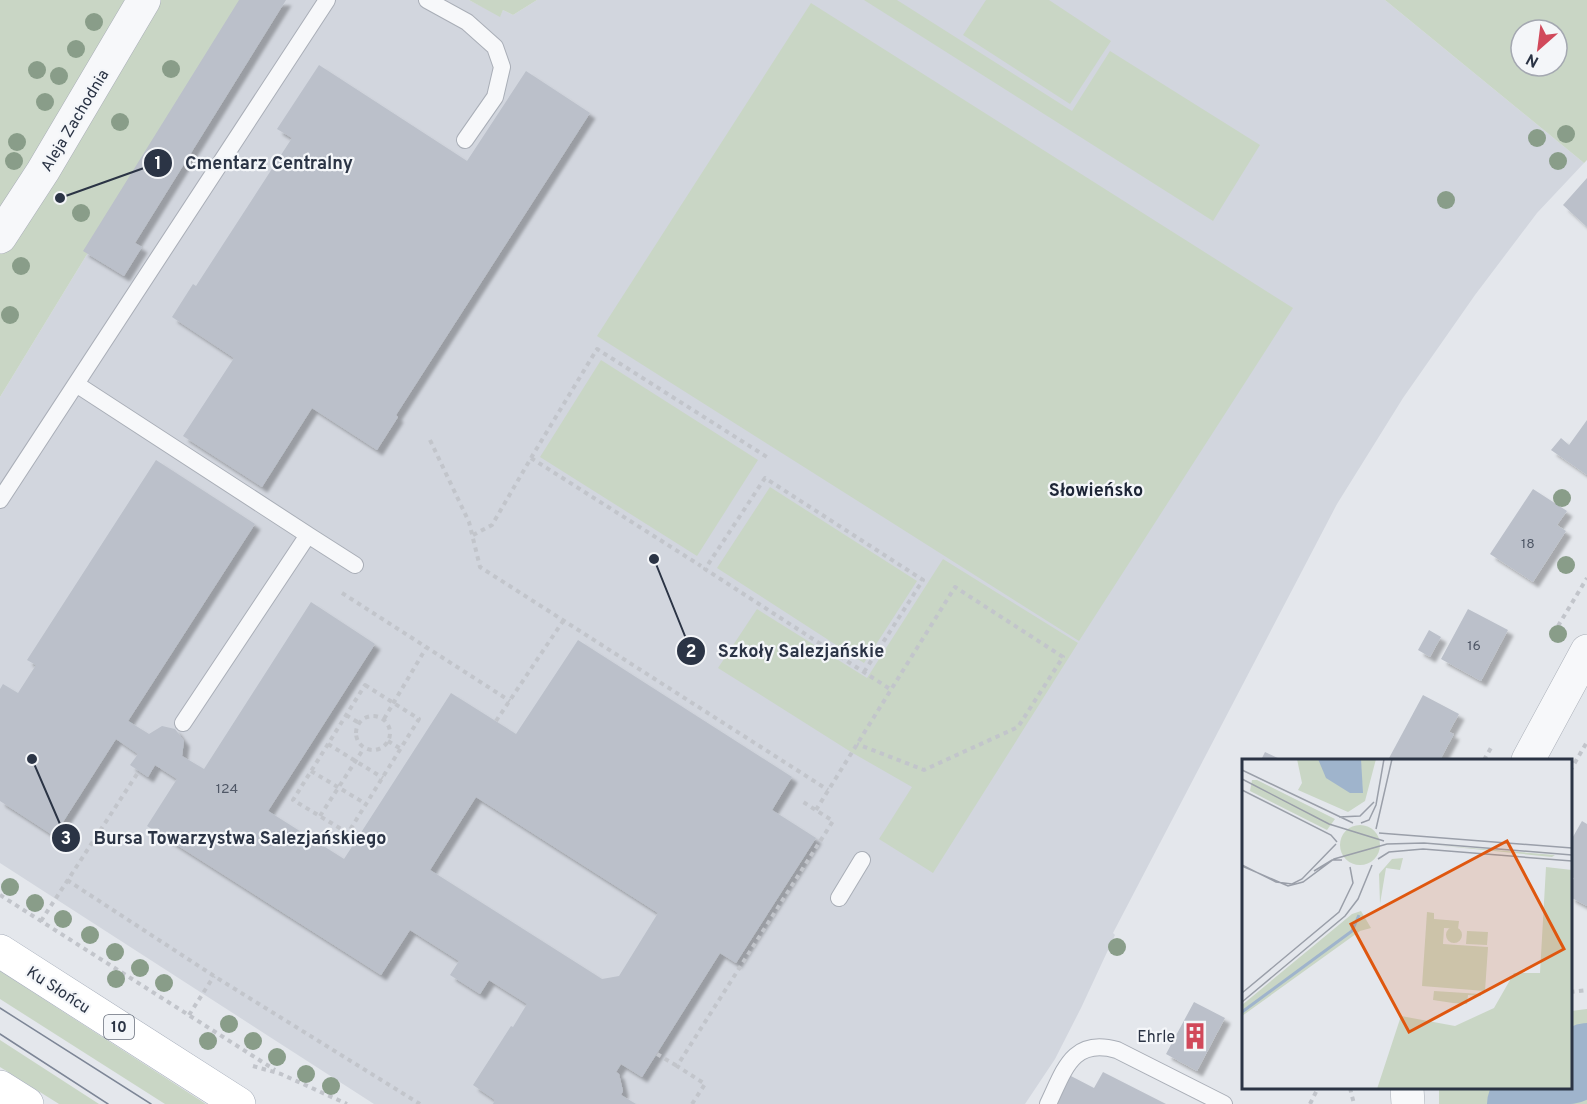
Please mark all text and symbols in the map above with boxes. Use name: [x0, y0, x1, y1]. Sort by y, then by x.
north arrow: [1509, 18, 1569, 78]
text: N: [1523, 48, 1543, 71]
street label: Aleja Zachodnia: [37, 66, 114, 176]
callout: Cmentarz Centralny: [143, 145, 365, 181]
text: 1: [154, 153, 162, 176]
text: Cmentarz Centralny: [185, 153, 353, 176]
district label: Słowieńsko: [1049, 480, 1143, 503]
house number: 18: [1521, 536, 1535, 553]
callout: Szkoły Salezjańskie: [676, 633, 896, 669]
house number: 16: [1467, 638, 1481, 655]
text: 2: [685, 641, 697, 664]
text: Szkoły Salezjańskie: [718, 641, 884, 664]
inset map: [1242, 759, 1572, 1089]
house number: 124: [216, 781, 238, 798]
callout: Bursa Towarzystwa Salezjańskiego: [51, 820, 398, 856]
text: 3: [61, 828, 71, 851]
text: Bursa Towarzystwa Salezjańskiego: [94, 828, 386, 851]
street label: Ku Słońcu: [22, 963, 94, 1019]
road number: 10: [104, 1015, 134, 1039]
building icon: Ehrle: [1180, 1021, 1210, 1051]
place label: Ehrle: [1137, 1028, 1175, 1048]

